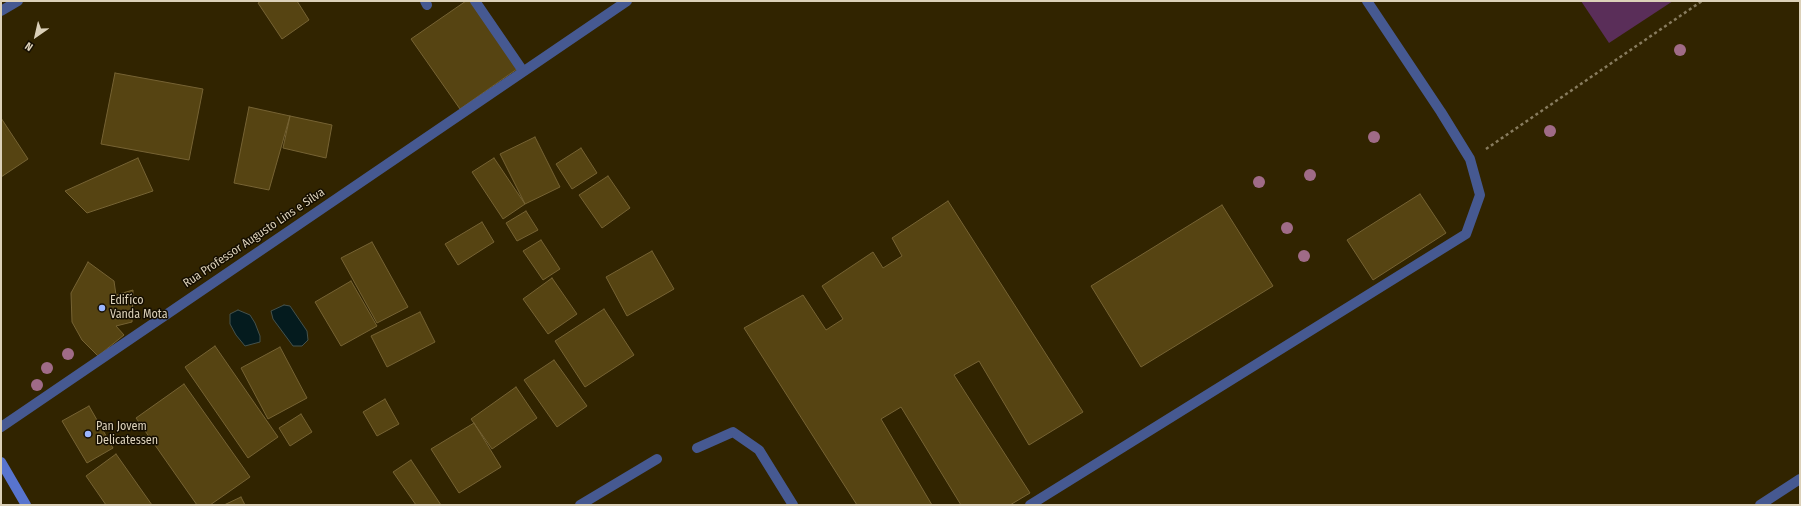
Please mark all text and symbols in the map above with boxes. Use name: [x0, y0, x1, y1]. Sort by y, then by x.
north arrow: [16, 16, 56, 56]
text: N: [23, 39, 35, 54]
street label: Rua Professor Augusto Lins e Silva: [181, 185, 327, 291]
place label: Edifíco Vanda Mota: [110, 294, 168, 322]
marker: Edifíco Vanda Mota: [97, 303, 107, 313]
place label: Pan Jovem Delicatessen: [96, 420, 158, 448]
marker: Pan Jovem Delicatessen: [83, 429, 93, 439]

